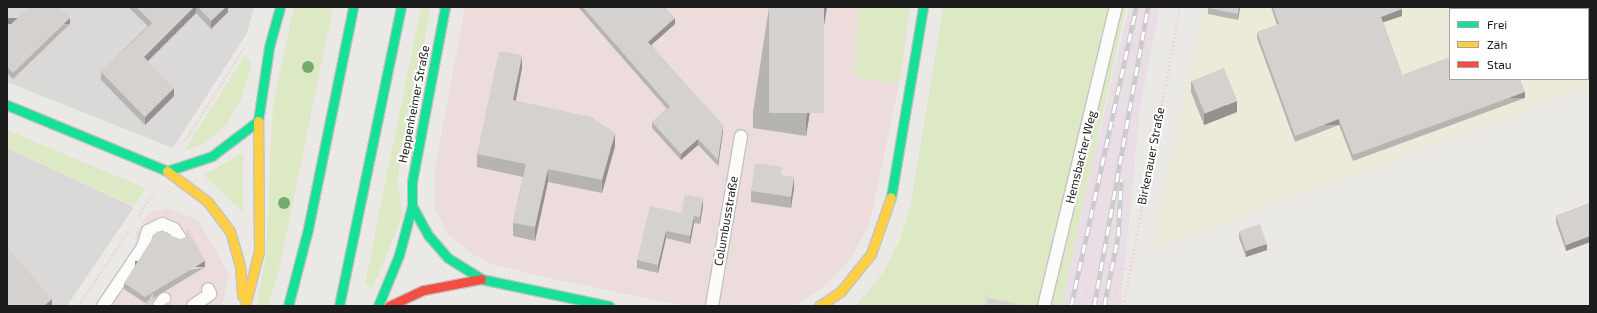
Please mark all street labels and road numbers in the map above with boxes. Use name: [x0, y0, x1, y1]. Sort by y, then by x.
street label: Heppenheimer Straße: [396, 44, 432, 164]
street label: Birkenauer Straße: [1134, 106, 1168, 206]
street label: Hemsbacher Weg: [1062, 109, 1100, 205]
street label: Columbusstraße: [711, 175, 741, 267]

